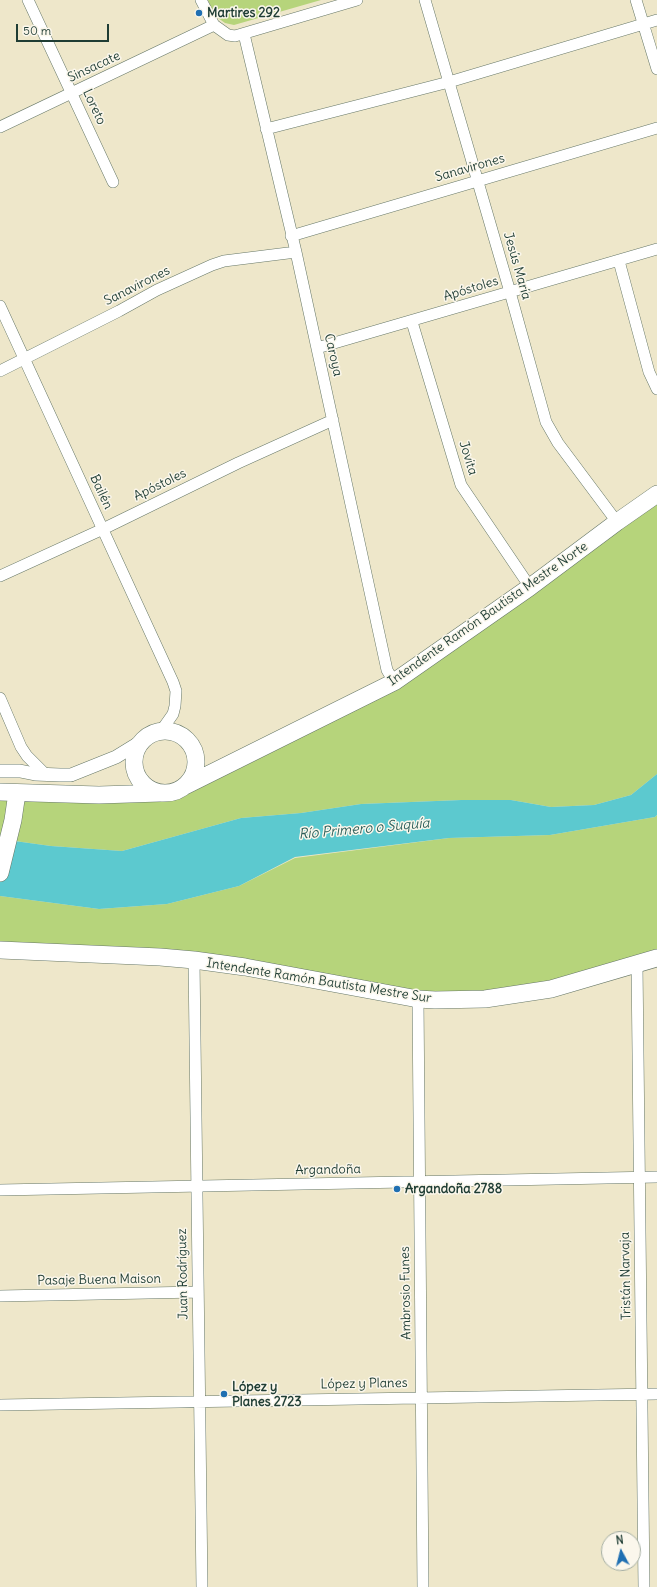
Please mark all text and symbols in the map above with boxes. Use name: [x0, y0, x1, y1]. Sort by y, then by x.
place label: Martires 292: [207, 5, 280, 21]
marker: Martires 292: [194, 8, 204, 18]
scale bar: [18, 16, 111, 42]
text: 50 m: [23, 23, 51, 38]
street label: Sinsacate: [65, 48, 123, 86]
street label: Loreto: [79, 87, 109, 127]
street label: Sanavirones: [433, 151, 507, 185]
street label: Jesús María: [500, 230, 534, 302]
street label: Sanavirones: [101, 263, 173, 309]
street label: Apóstoles: [442, 273, 500, 305]
street label: Caroya: [321, 332, 345, 378]
street label: Jovita: [455, 439, 481, 477]
street label: Apóstoles: [131, 466, 189, 504]
street label: Bailén: [86, 472, 116, 512]
street label: Intendente Ramón Bautista Mestre Norte: [385, 539, 591, 689]
water label: Río Primero o Suquía: [298, 815, 430, 843]
street label: Intendente Ramón Bautista Mestre Sur: [205, 956, 433, 1006]
street label: Argandoña: [295, 1162, 361, 1178]
place label: Argandoña 2788: [405, 1181, 502, 1197]
marker: Argandoña 2788: [392, 1184, 402, 1194]
street label: Juan Rodríguez: [174, 1228, 192, 1320]
street label: Tristán Narvaja: [617, 1232, 635, 1320]
street label: Ambrosio Funes: [397, 1246, 415, 1340]
street label: Pasaje Buena Maison: [37, 1271, 161, 1289]
street label: López y Planes: [320, 1375, 408, 1393]
place label: López y Planes 2723: [232, 1379, 302, 1410]
marker: López y Planes 2723: [219, 1389, 229, 1399]
north arrow: [601, 1531, 641, 1571]
text: N: [615, 1533, 624, 1547]

